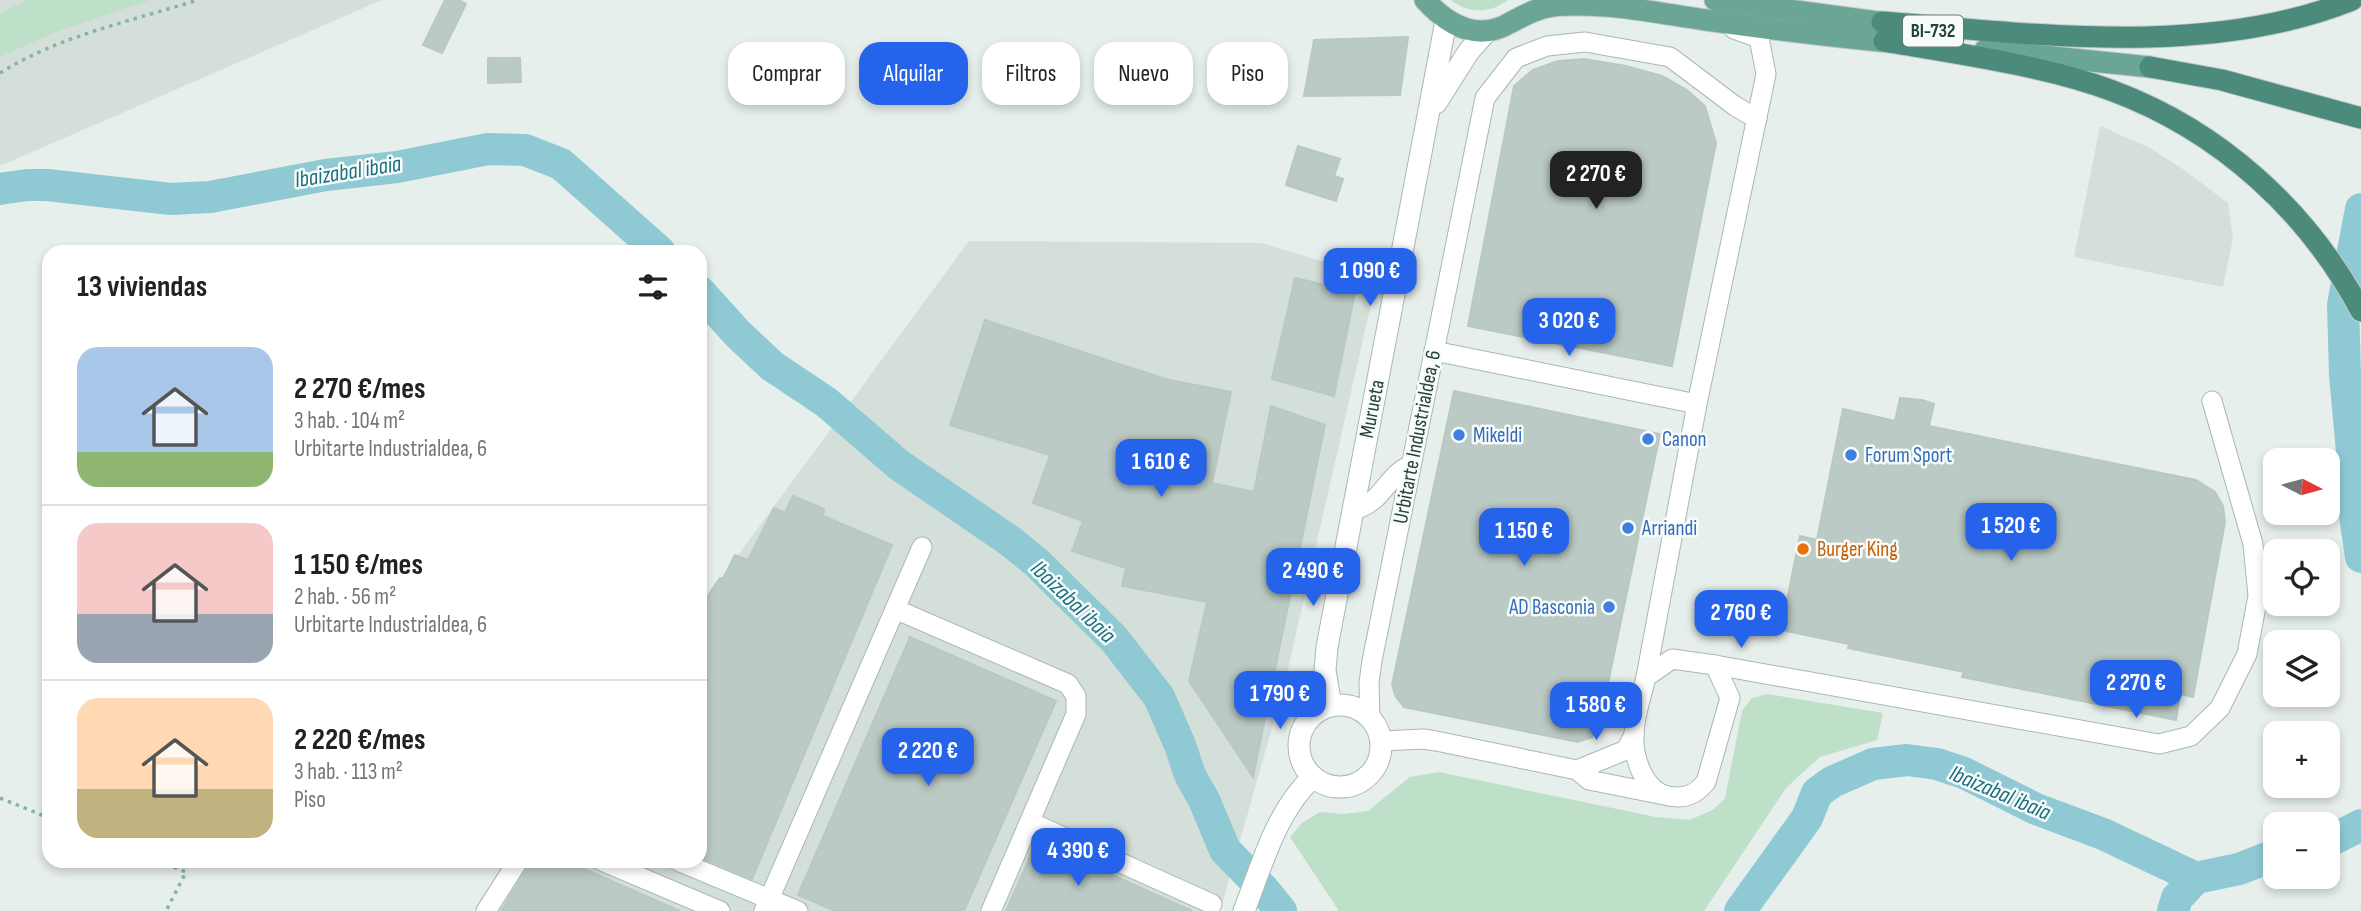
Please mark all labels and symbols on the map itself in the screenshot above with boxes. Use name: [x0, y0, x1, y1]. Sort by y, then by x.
road number: BI-732: [1903, 16, 1963, 46]
water label: Ibaizabal ibaia: [293, 150, 404, 194]
pin: 2 270 €: [1531, 152, 1661, 211]
pin: 1 090 €: [1305, 248, 1435, 308]
pin: 3 020 €: [1504, 298, 1634, 358]
street label: Urbitarte Industrialdea, 6: [1388, 348, 1446, 526]
street label: Murueta: [1354, 378, 1390, 440]
place label: Mikeldi: [1473, 423, 1522, 448]
marker: Mikeldi: [1451, 427, 1467, 443]
place label: Canon: [1662, 427, 1707, 452]
marker: Canon: [1640, 431, 1656, 447]
pin: 1 610 €: [1096, 440, 1226, 499]
place label: Forum Sport: [1865, 443, 1952, 468]
marker: Forum Sport: [1843, 447, 1859, 463]
north arrow: [2263, 448, 2340, 525]
pin: 1 520 €: [1946, 504, 2076, 563]
pin: 1 150 €: [1459, 508, 1589, 568]
place label: Arriandi: [1641, 516, 1697, 541]
marker: Arriandi: [1620, 520, 1636, 536]
place label: Burger King: [1817, 537, 1898, 562]
marker: Burger King: [1795, 541, 1811, 557]
pin: 2 490 €: [1248, 548, 1378, 608]
water label: Ibaizabal ibaia: [1025, 555, 1122, 650]
pin: 2 760 €: [1676, 590, 1806, 650]
place label: AD Basconia: [1508, 595, 1595, 620]
marker: AD Basconia: [1601, 599, 1617, 615]
pin: 2 270 €: [2071, 660, 2201, 720]
pin: 1 790 €: [1215, 672, 1345, 731]
pin: 1 580 €: [1531, 682, 1661, 742]
pin: 2 220 €: [863, 728, 993, 788]
water label: Ibaizabal ibaia: [1945, 759, 2055, 827]
pin: 4 390 €: [1013, 828, 1143, 888]

